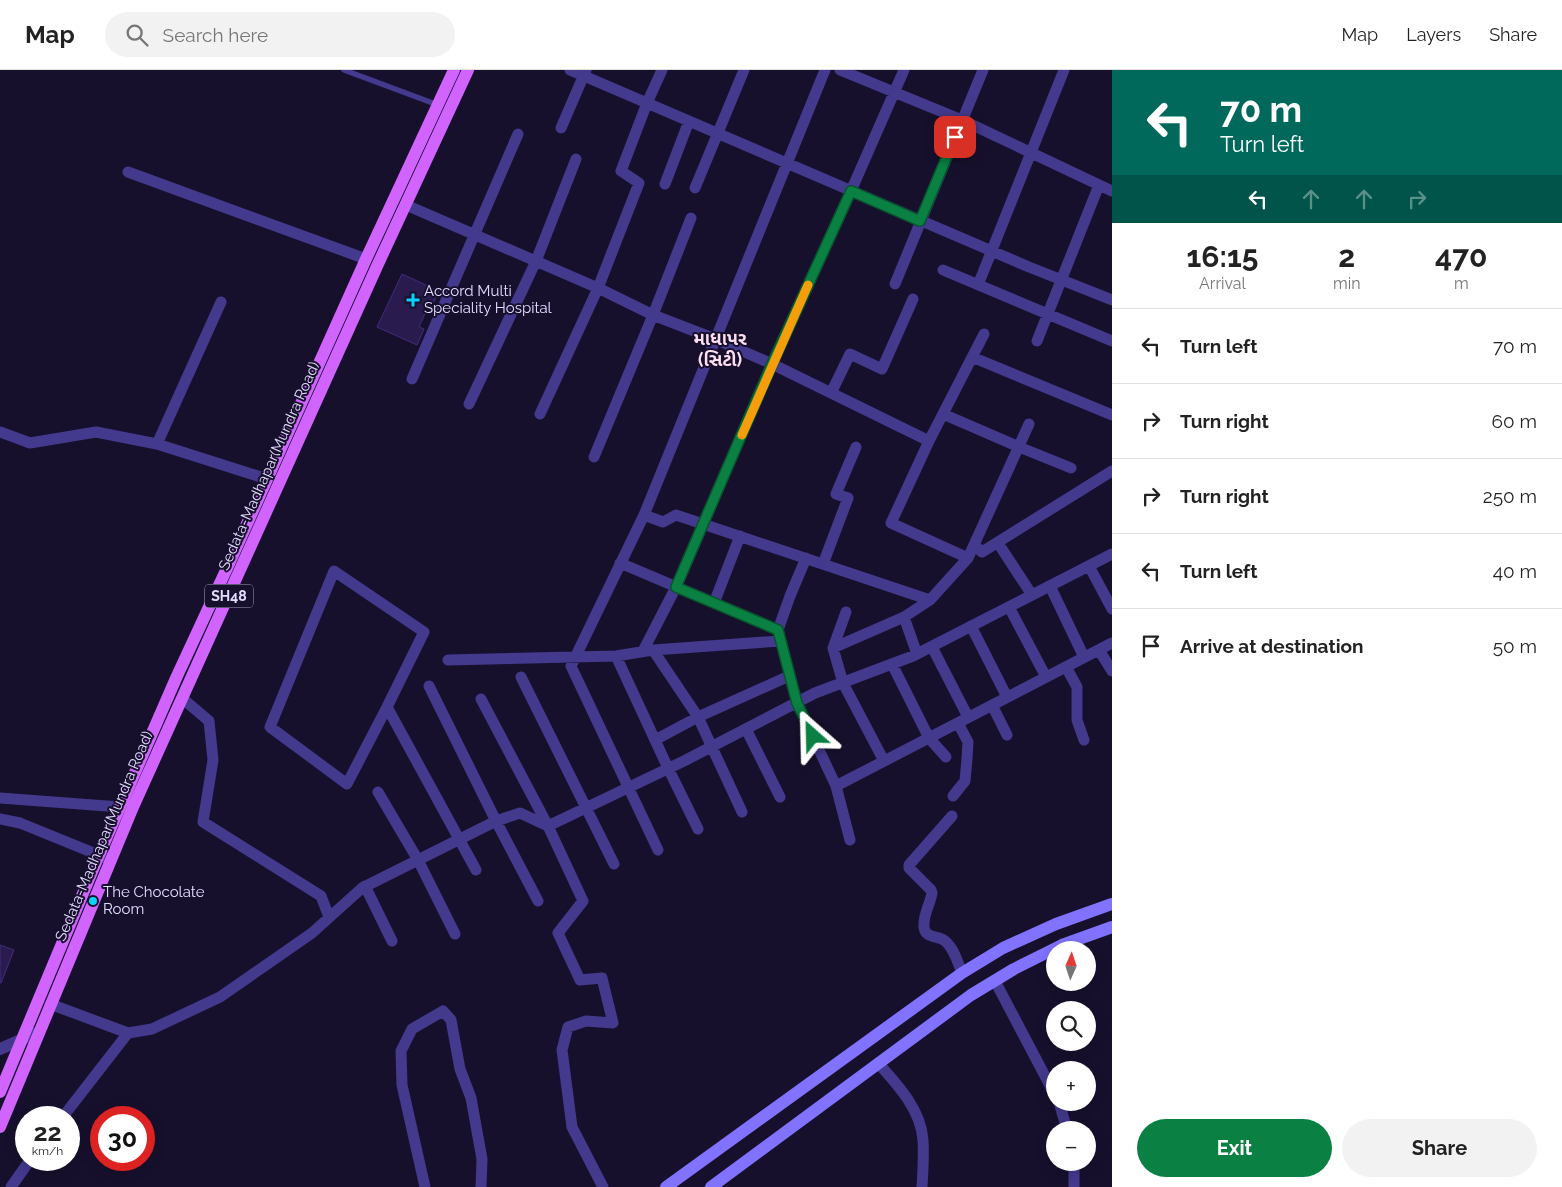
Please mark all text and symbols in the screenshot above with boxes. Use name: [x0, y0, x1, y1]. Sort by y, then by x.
search box: [105, 12, 455, 57]
text: Map: [25, 20, 75, 49]
icon: search: [123, 21, 151, 49]
text: Search here: [163, 24, 268, 46]
text: Map: [1342, 24, 1378, 45]
text: Layers: [1406, 24, 1461, 45]
text: Share: [1489, 24, 1537, 45]
text: 70 m: [1220, 89, 1302, 130]
icon: left: [1137, 90, 1202, 155]
pin: [934, 116, 976, 158]
icon: arrive: [941, 123, 969, 151]
text: Turn left: [1220, 131, 1304, 157]
icon: left: [1244, 185, 1272, 213]
icon: ahead: [1297, 185, 1325, 213]
icon: ahead: [1350, 185, 1378, 213]
icon: right: [1403, 185, 1431, 213]
text: 16:15: [1187, 239, 1258, 274]
text: 2: [1338, 239, 1355, 274]
text: 470: [1435, 239, 1487, 274]
text: Arrival: [1199, 274, 1246, 293]
text: min: [1333, 274, 1361, 293]
text: m: [1454, 274, 1469, 293]
place label: Accord Multi Speciality Hospital: [424, 282, 553, 317]
marker: Accord Multi Speciality Hospital: [406, 293, 420, 307]
district label: માધાપર (સિટી): [693, 328, 747, 370]
icon: left: [1137, 332, 1165, 360]
text: Turn left: [1180, 335, 1257, 357]
text: 70 m: [1493, 335, 1537, 357]
street label: Sedata-Madhapar(Mundra Road): [215, 359, 323, 573]
icon: right: [1137, 407, 1165, 435]
text: Turn right: [1180, 410, 1269, 432]
text: 60 m: [1492, 410, 1537, 432]
icon: right: [1137, 482, 1165, 510]
text: Turn right: [1180, 485, 1269, 507]
text: 250 m: [1483, 485, 1537, 507]
icon: left: [1137, 557, 1165, 585]
text: Turn left: [1180, 560, 1257, 582]
text: 40 m: [1493, 560, 1537, 582]
road number: SH48: [205, 584, 253, 608]
icon: arrive: [1137, 632, 1165, 660]
text: Arrive at destination: [1180, 635, 1364, 657]
text: 50 m: [1493, 635, 1537, 657]
position arrow: [786, 709, 838, 761]
street label: Sedata-Madhapar(Mundra Road): [51, 728, 157, 944]
place label: The Chocolate Room: [103, 883, 205, 918]
marker: The Chocolate Room: [87, 895, 99, 907]
north arrow: [1046, 941, 1096, 991]
map controls: [1046, 941, 1096, 1171]
button: search: [1046, 1001, 1096, 1051]
button: +: [1046, 1061, 1096, 1111]
speed limit sign: 30: [90, 1106, 155, 1171]
text: 22: [33, 1117, 62, 1147]
button: Exit: [1137, 1119, 1332, 1177]
button: Share: [1342, 1119, 1537, 1177]
button: −: [1046, 1121, 1096, 1171]
text: km/h: [32, 1144, 63, 1158]

